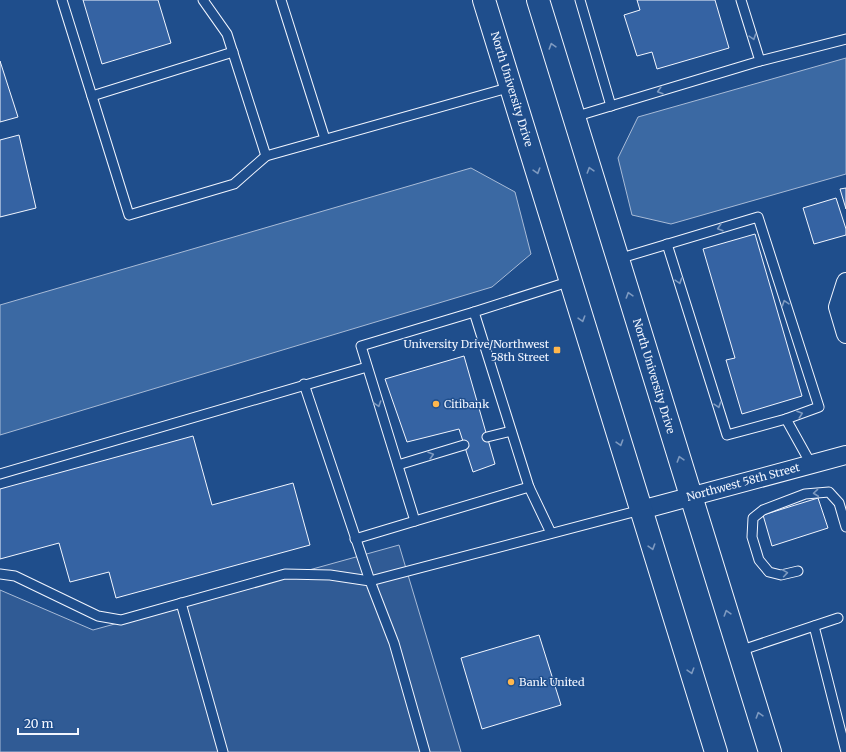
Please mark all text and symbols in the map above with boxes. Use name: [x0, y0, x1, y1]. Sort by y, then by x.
street label: North University Drive: [488, 30, 536, 149]
one-way arrow: [748, 34, 757, 41]
one-way arrow: [548, 43, 557, 50]
one-way arrow: [656, 86, 663, 95]
one-way arrow: [532, 167, 541, 174]
one-way arrow: [587, 167, 595, 174]
one-way arrow: [717, 223, 724, 232]
one-way arrow: [674, 277, 683, 284]
one-way arrow: [625, 291, 634, 298]
one-way arrow: [782, 299, 790, 306]
one-way arrow: [577, 315, 586, 322]
street label: North University Drive: [630, 317, 678, 436]
place label: University Drive/Northwest 58th Street: [403, 337, 550, 364]
marker: University Drive/Northwest 58th Street: [552, 345, 562, 355]
place label: Citibank: [444, 397, 489, 411]
marker: Citibank: [431, 399, 441, 409]
one-way arrow: [374, 400, 382, 407]
one-way arrow: [713, 401, 722, 408]
one-way arrow: [796, 410, 803, 419]
one-way arrow: [615, 439, 624, 446]
one-way arrow: [427, 451, 434, 460]
one-way arrow: [676, 456, 685, 463]
street label: Northwest 58th Street: [685, 460, 802, 504]
one-way arrow: [813, 488, 819, 497]
one-way arrow: [647, 543, 656, 550]
one-way arrow: [782, 570, 788, 578]
one-way arrow: [724, 610, 732, 617]
one-way arrow: [686, 667, 695, 674]
place label: Bank United: [519, 675, 585, 689]
marker: Bank United: [506, 677, 516, 687]
scale bar: [18, 710, 78, 736]
one-way arrow: [755, 711, 764, 718]
text: 20 m: [24, 716, 53, 731]

